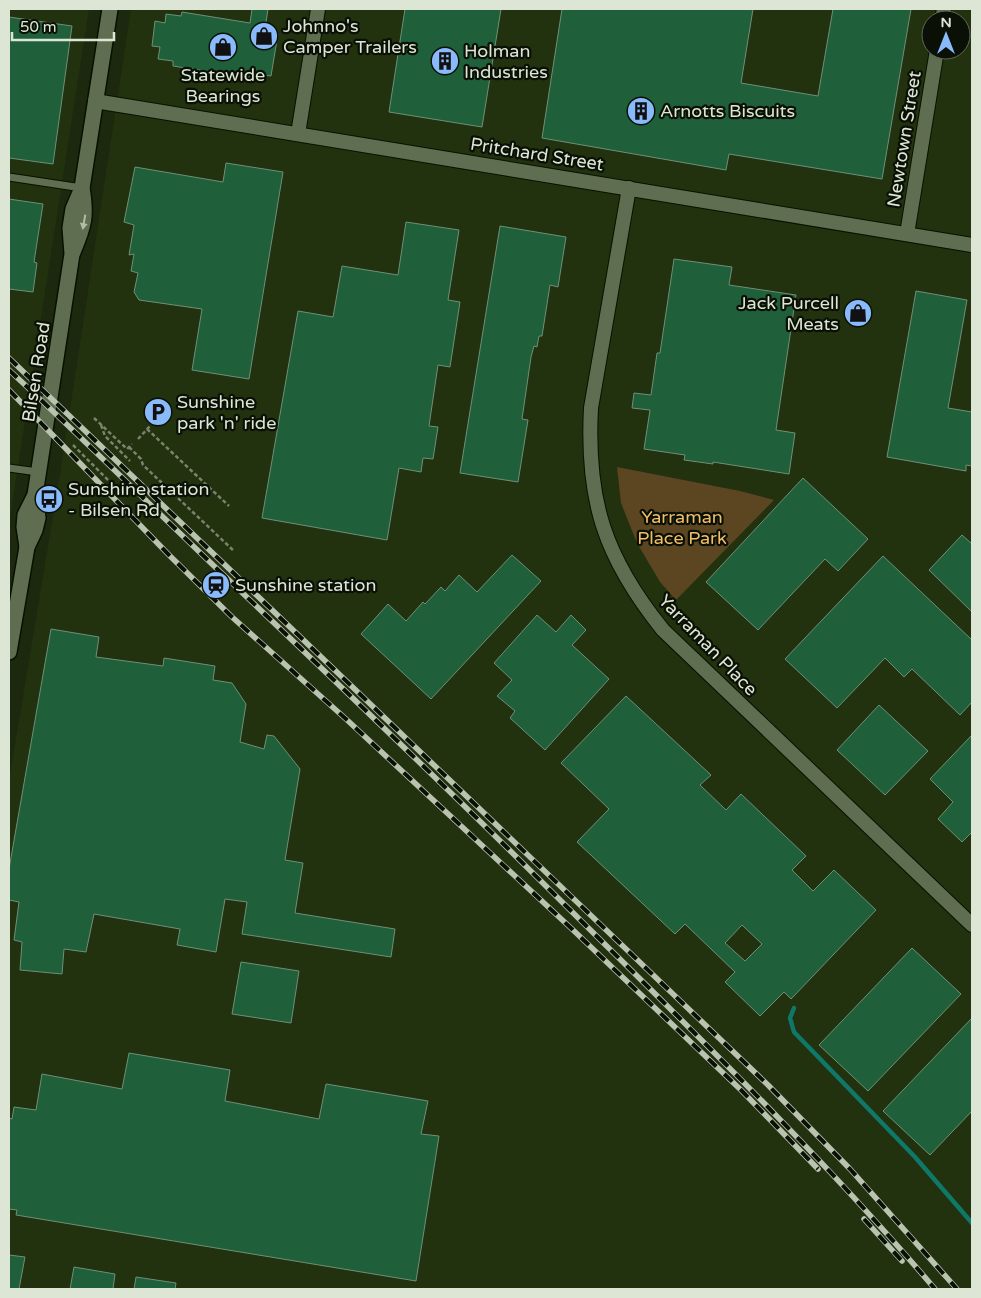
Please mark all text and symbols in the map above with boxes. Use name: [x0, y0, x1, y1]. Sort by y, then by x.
scale bar: [12, 10, 115, 42]
north arrow: [921, 10, 971, 60]
text: N: [940, 14, 952, 31]
place label: Johnno's Camper Trailers: [283, 15, 417, 58]
text: 50 m: [20, 18, 57, 36]
shop icon: Johnno's Camper Trailers: [249, 21, 279, 51]
shop icon: Statewide Bearings: [208, 32, 238, 62]
place label: Holman Industries: [464, 40, 548, 83]
building icon: Holman Industries: [430, 46, 460, 76]
place label: Statewide Bearings: [181, 64, 265, 107]
street label: Newtown Street: [882, 69, 926, 209]
building icon: Arnotts Biscuits: [626, 96, 656, 126]
place label: Arnotts Biscuits: [660, 100, 795, 122]
street label: Pritchard Street: [469, 133, 605, 175]
one-way arrow: [79, 214, 87, 230]
place label: Jack Purcell Meats: [738, 292, 839, 335]
shop icon: Jack Purcell Meats: [843, 298, 873, 328]
street label: Bilsen Road: [17, 320, 55, 424]
place label: Sunshine park 'n' ride: [177, 391, 276, 434]
parking icon: Sunshine park 'n' ride: [143, 397, 173, 427]
place label: Sunshine station - Bilsen Rd: [68, 478, 209, 521]
bus stop icon: Sunshine station - Bilsen Rd: [34, 484, 64, 514]
park label: Yarraman Place Park: [637, 506, 727, 549]
station icon: Sunshine station: [201, 570, 231, 600]
place label: Sunshine station: [235, 574, 376, 596]
street label: Yarraman Place: [654, 590, 762, 700]

